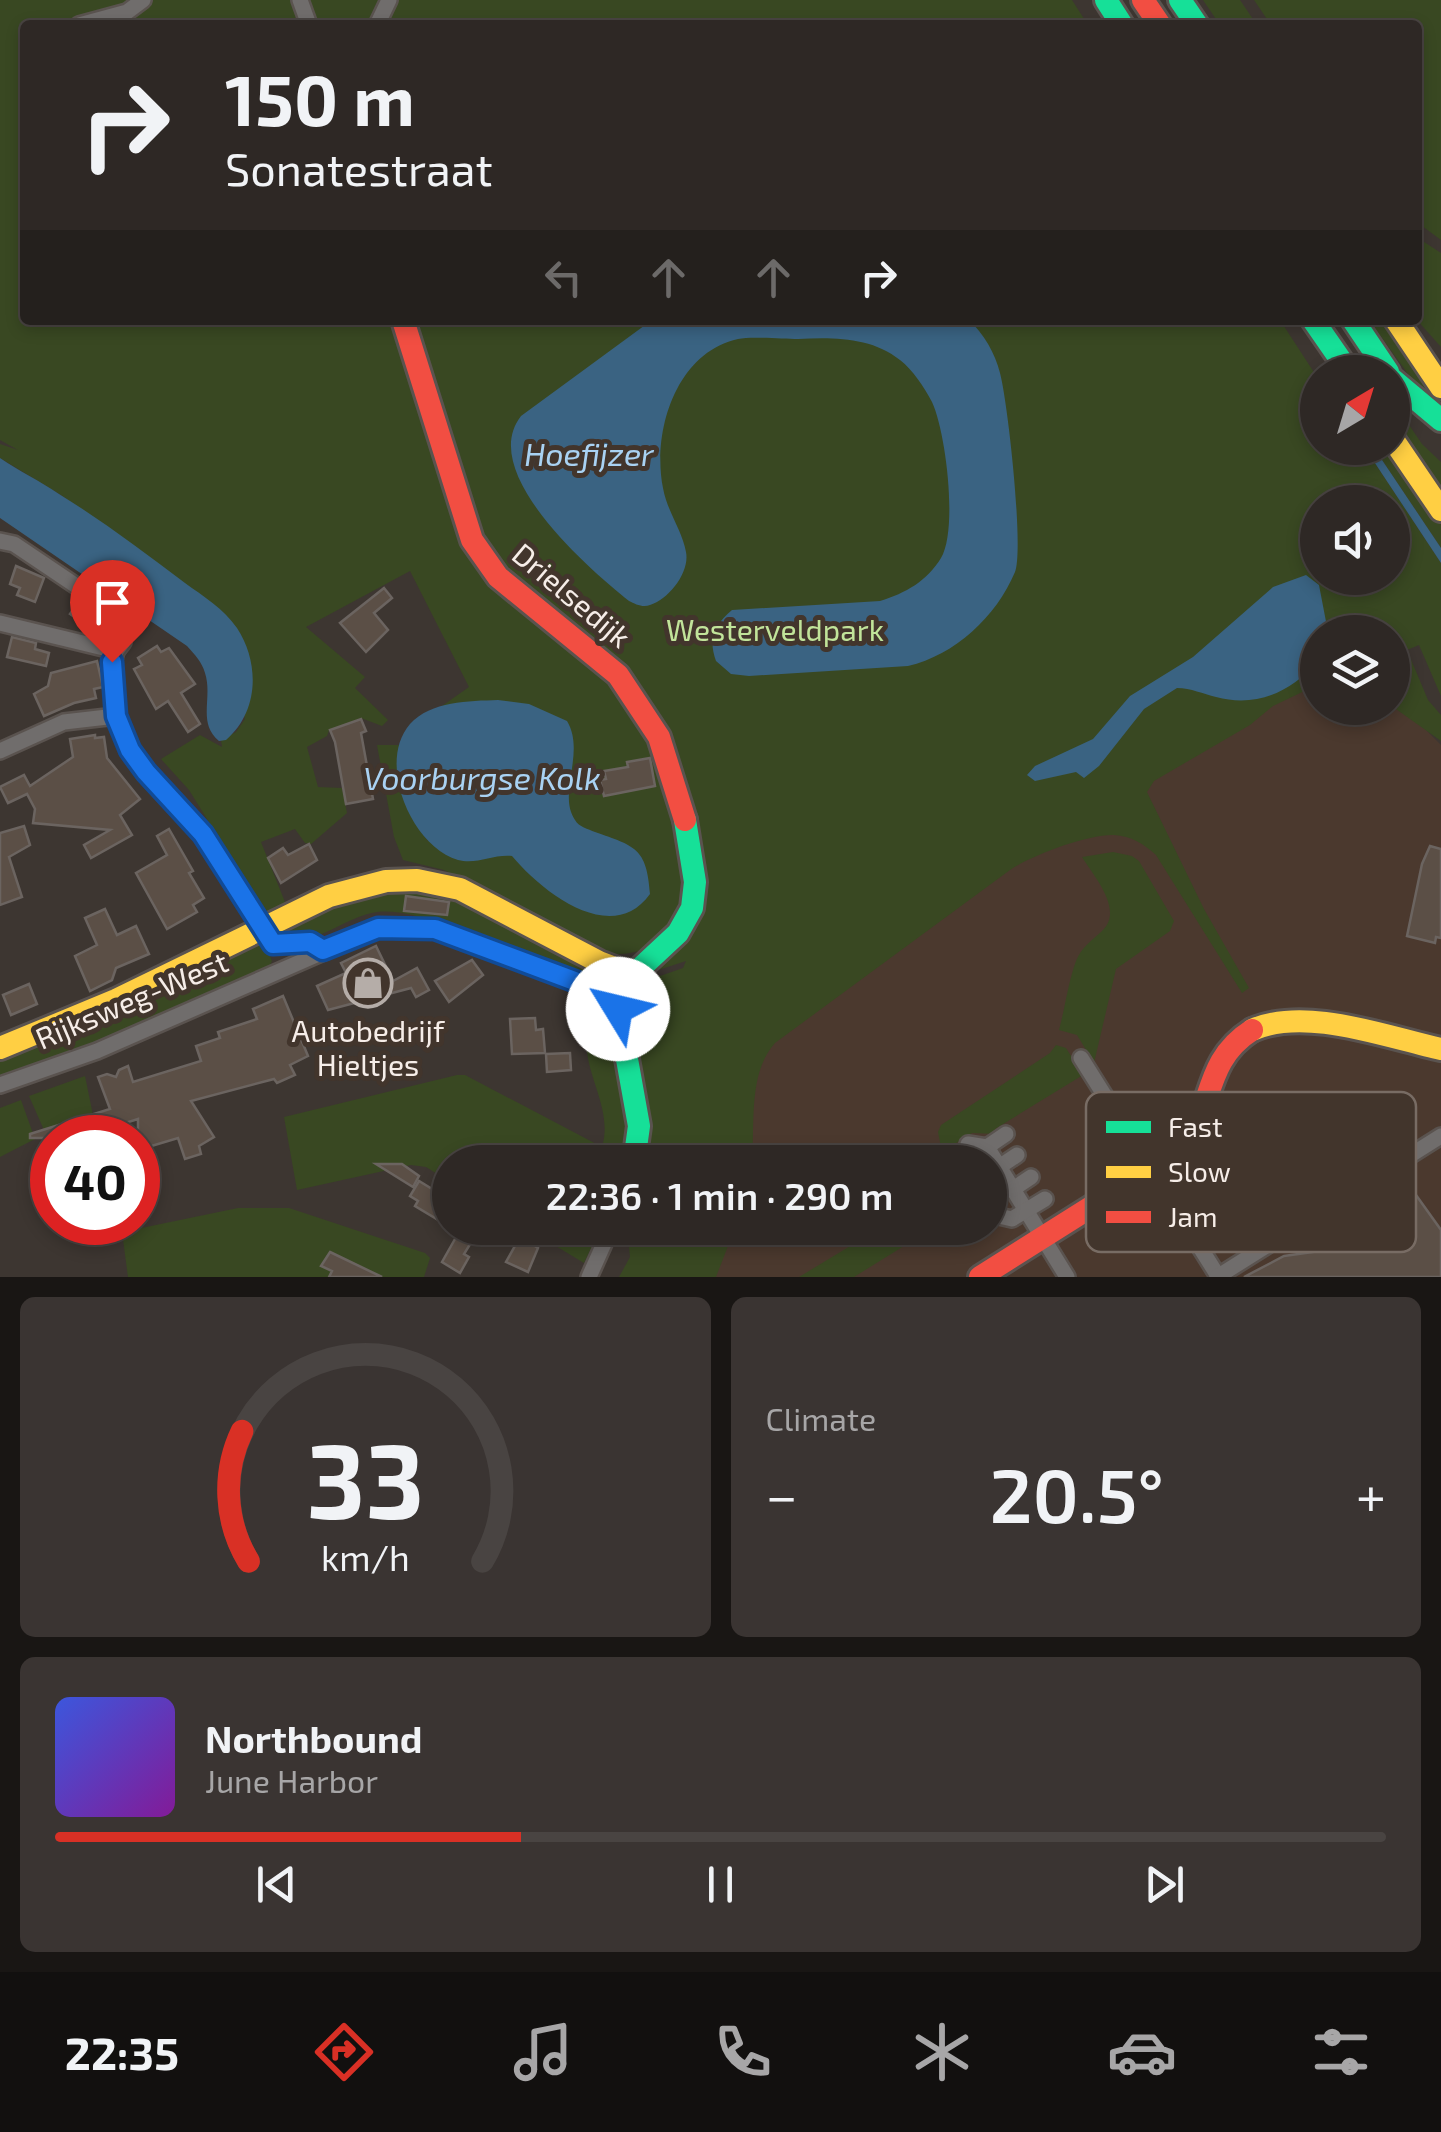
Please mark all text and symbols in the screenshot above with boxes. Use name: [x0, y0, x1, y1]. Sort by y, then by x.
text: 150 m: [225, 56, 415, 140]
icon: right: [60, 60, 190, 190]
text: Sonatestraat: [225, 141, 493, 195]
icon: left: [536, 250, 591, 305]
icon: ahead: [641, 250, 696, 305]
icon: ahead: [746, 250, 801, 305]
icon: right: [851, 250, 906, 305]
north arrow: [1300, 355, 1410, 465]
map controls: [1300, 355, 1410, 725]
water label: Hoefijzer: [524, 434, 655, 473]
button: sound: [1300, 485, 1410, 595]
street label: Drielsedijk: [506, 535, 639, 654]
pin: [70, 560, 155, 663]
icon: arrive: [85, 575, 140, 630]
park label: Westerveldpark: [666, 611, 884, 647]
button: layers: [1300, 615, 1410, 725]
water label: Voorburgse Kolk: [363, 758, 601, 797]
street label: Rijksweg-West: [30, 942, 233, 1056]
shop icon: Autobedrijf Hieltjes: [342, 957, 394, 1009]
position arrow: [566, 957, 670, 1061]
place label: Autobedrijf Hieltjes: [292, 1012, 445, 1082]
legend: [1086, 1092, 1416, 1252]
text: Fast: [1168, 1109, 1223, 1143]
speed limit sign: 40: [30, 1115, 160, 1245]
text: Slow: [1168, 1154, 1231, 1188]
text: 22:36 · 1 min · 290 m: [546, 1172, 893, 1218]
text: Jam: [1168, 1199, 1217, 1233]
text: Climate: [766, 1399, 876, 1437]
text: 33: [306, 1415, 424, 1540]
text: 20.5°: [989, 1448, 1164, 1538]
text: −: [766, 1461, 798, 1527]
text: +: [1356, 1461, 1386, 1527]
text: km/h: [321, 1535, 410, 1578]
text: Northbound: [205, 1715, 423, 1761]
text: June Harbor: [205, 1761, 378, 1799]
icon: previous: [249, 1857, 304, 1912]
icon: pause: [693, 1857, 748, 1912]
icon: next: [1137, 1857, 1192, 1912]
icon: directions: [309, 2017, 379, 2087]
icon: music: [508, 2017, 578, 2087]
icon: phone: [708, 2017, 778, 2087]
icon: climate: [907, 2017, 977, 2087]
icon: car: [1107, 2017, 1177, 2087]
icon: filters: [1306, 2017, 1376, 2087]
text: 22:35: [65, 2025, 179, 2079]

